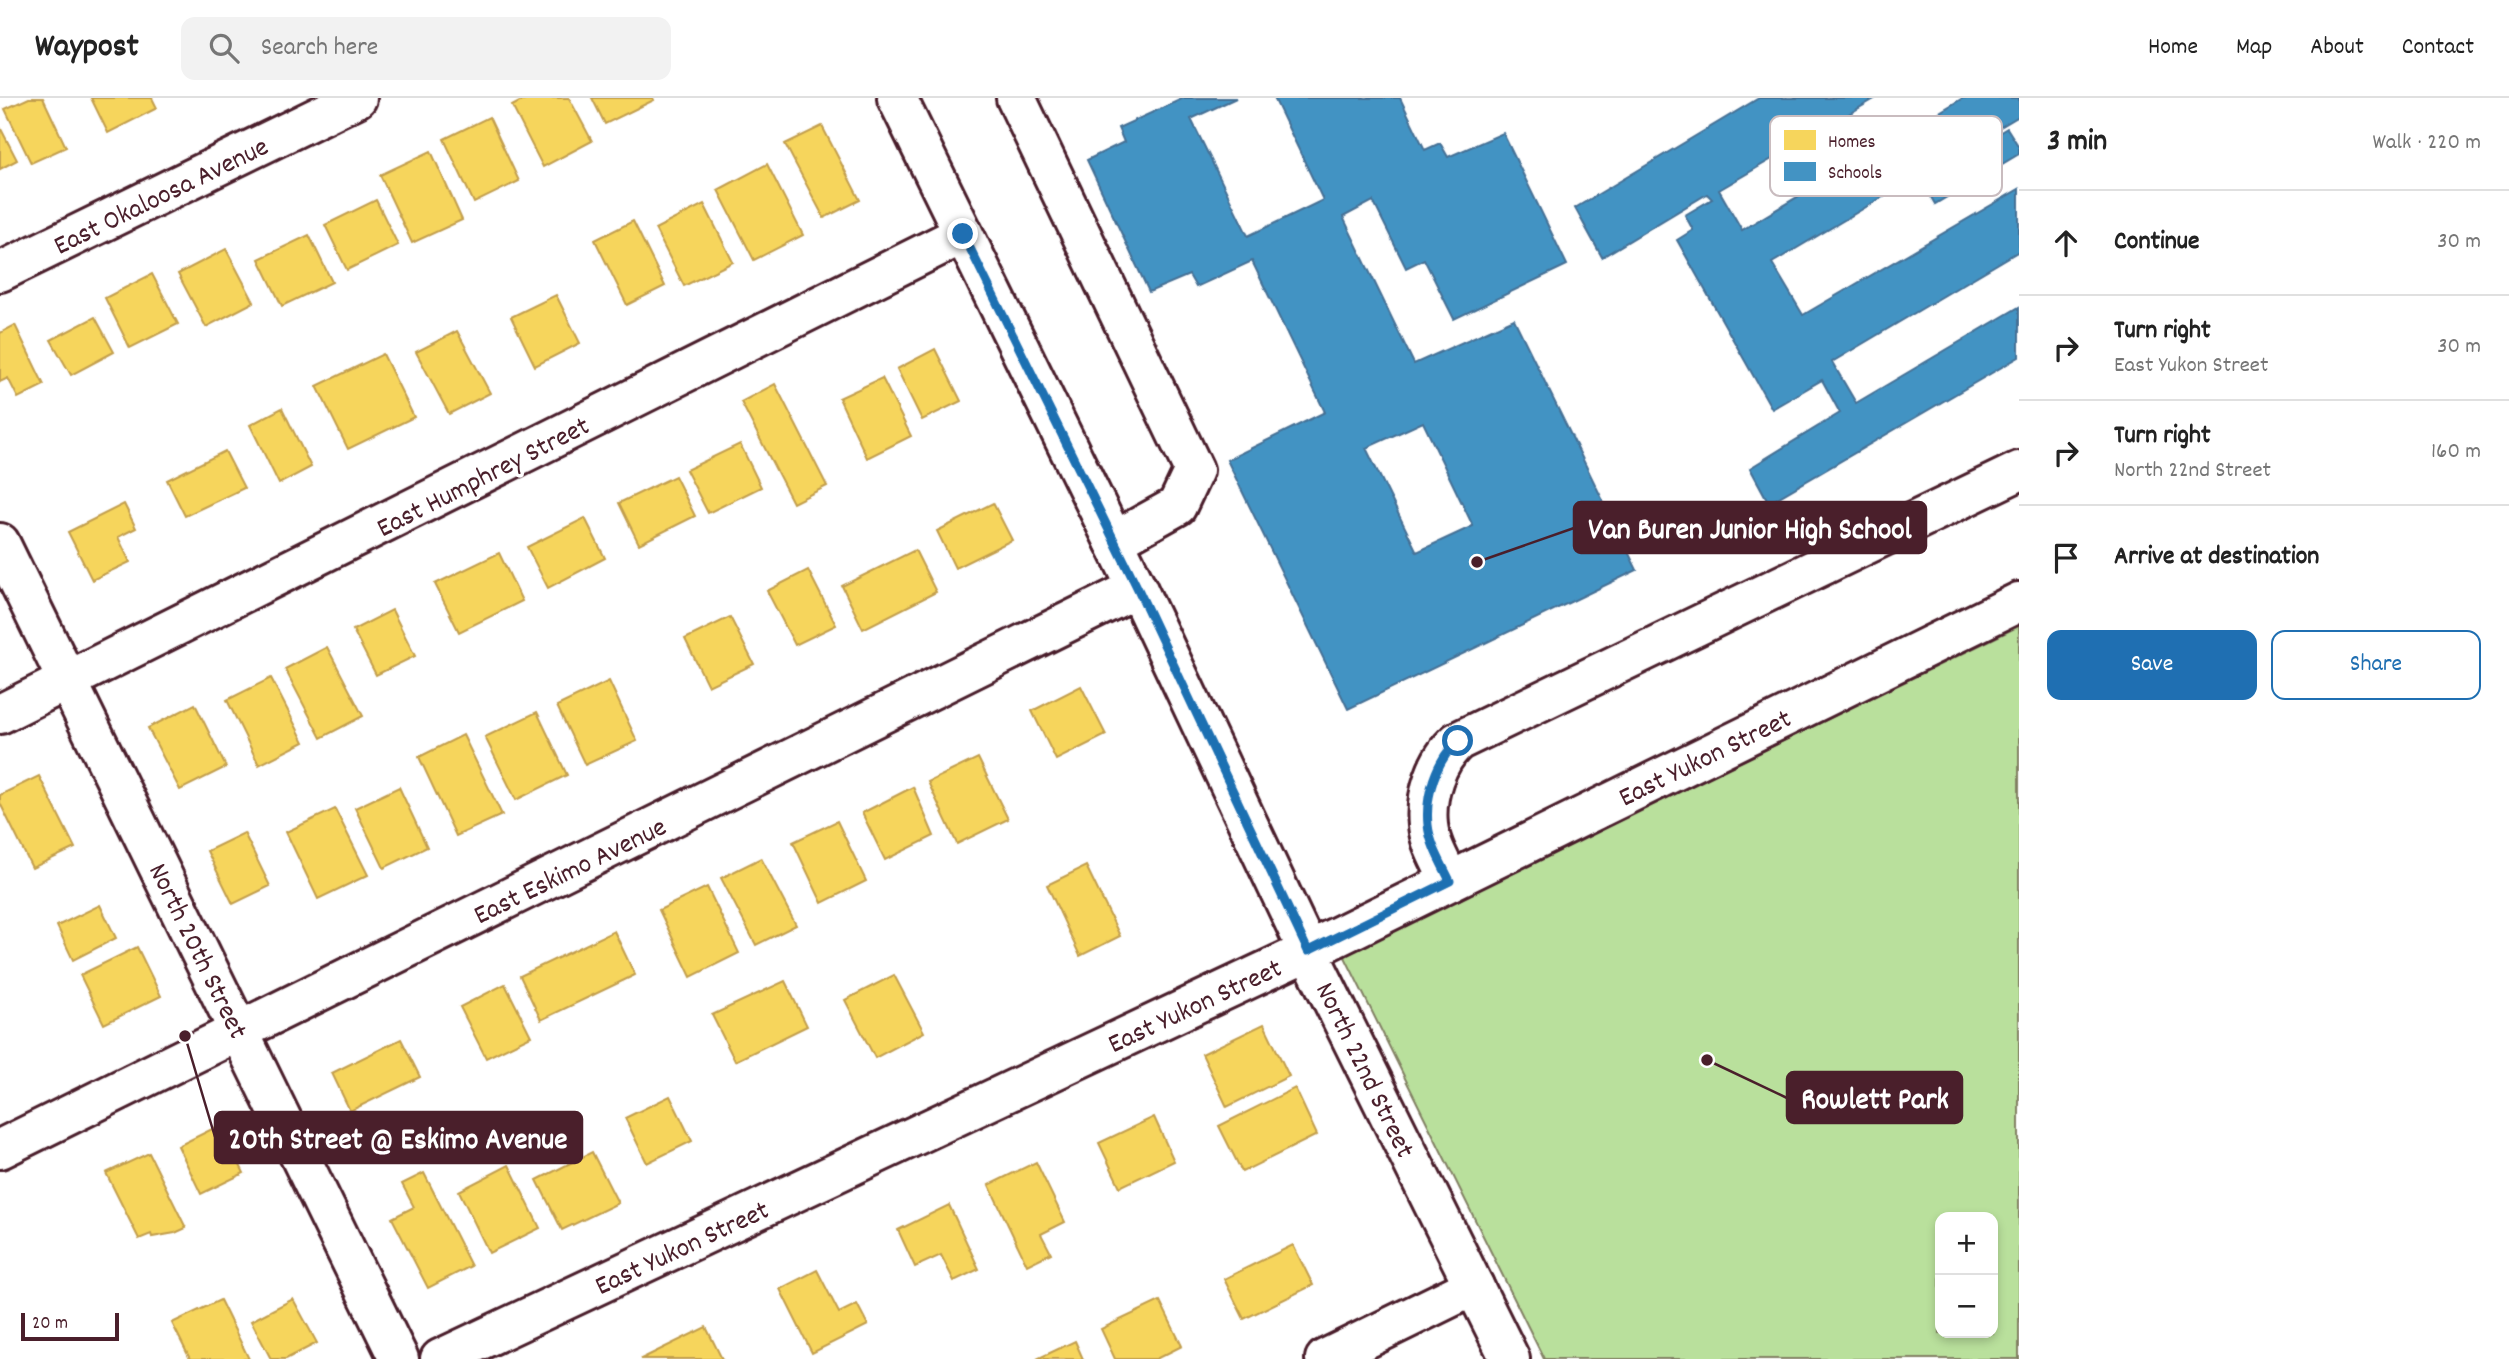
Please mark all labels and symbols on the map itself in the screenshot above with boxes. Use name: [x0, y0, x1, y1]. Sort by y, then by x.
legend: [1770, 116, 2002, 196]
street label: East Okaloosa Avenue: [48, 129, 276, 268]
text: Homes: [1828, 130, 1876, 157]
text: Schools: [1828, 161, 1882, 188]
route end: [947, 218, 978, 249]
street label: East Humphrey Street: [371, 408, 598, 550]
callout: Van Buren Junior High School: [1574, 502, 1926, 553]
text: Van Buren Junior High School: [1588, 511, 1913, 554]
street label: East Yukon Street: [1613, 701, 1799, 820]
route start: [1442, 725, 1473, 756]
street label: East Eskimo Avenue: [468, 809, 674, 938]
street label: North 20th Street: [136, 857, 255, 1047]
street label: East Yukon Street: [1102, 951, 1290, 1066]
street label: North 22nd Street: [1303, 976, 1422, 1166]
callout: Rowlett Park: [1787, 1072, 1962, 1123]
text: Rowlett Park: [1801, 1081, 1949, 1124]
callout: 20th Street @ Eskimo Avenue: [215, 1112, 582, 1163]
text: 20th Street @ Eskimo Avenue: [229, 1121, 567, 1164]
street label: East Yukon Street: [589, 1193, 777, 1308]
scale bar: [21, 1310, 119, 1342]

